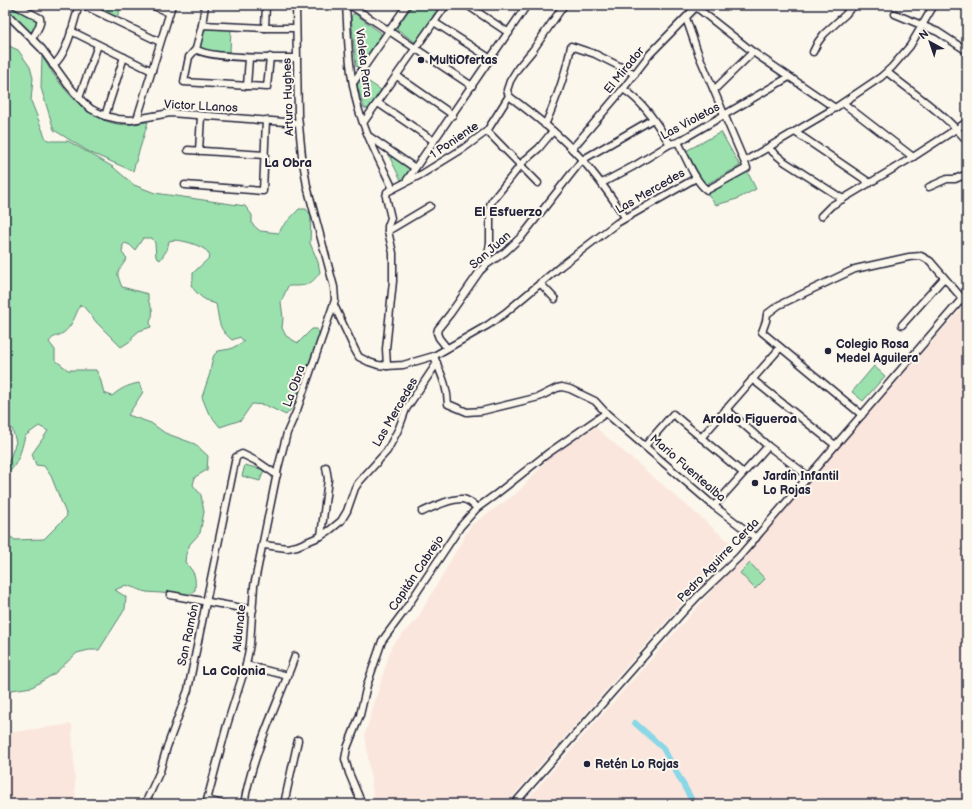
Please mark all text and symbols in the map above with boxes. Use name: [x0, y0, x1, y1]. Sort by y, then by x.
north arrow: [910, 22, 950, 62]
text: N: [917, 27, 931, 42]
street label: Violeta Parra: [352, 28, 375, 99]
street label: El Mirador: [601, 43, 648, 97]
place label: MultiOfertas: [429, 53, 498, 68]
marker: MultiOfertas: [416, 55, 426, 65]
street label: Arturo Hughes: [280, 58, 297, 136]
street label: Victor LLanos: [164, 97, 238, 116]
street label: Las Violetas: [658, 100, 722, 143]
street label: 1 Poniente: [427, 119, 482, 162]
district label: La Obra: [264, 155, 312, 171]
street label: Las Mercedes: [613, 166, 688, 217]
district label: El Esfuerzo: [474, 204, 542, 220]
street label: San Juan: [467, 228, 514, 272]
place label: Colegio Rosa Medel Aguilera: [836, 337, 919, 366]
marker: Colegio Rosa Medel Aguilera: [823, 346, 833, 356]
street label: La Obra: [280, 363, 309, 409]
street label: Las Mercedes: [370, 375, 421, 450]
district label: Aroldo Figueroa: [702, 411, 797, 427]
street label: Mario Fuentealba: [647, 431, 729, 505]
place label: Jardín Infantil Lo Rojas: [763, 469, 839, 498]
marker: Jardín Infantil Lo Rojas: [750, 478, 760, 488]
street label: Pedro Aguirre Cerda: [674, 515, 762, 605]
street label: Capitán Cabrejo: [386, 532, 447, 614]
street label: San Ramón: [175, 603, 202, 667]
street label: Aldunate: [230, 604, 249, 652]
district label: La Colonia: [202, 663, 266, 679]
place label: Retén Lo Rojas: [595, 757, 679, 772]
marker: Retén Lo Rojas: [582, 759, 592, 769]

